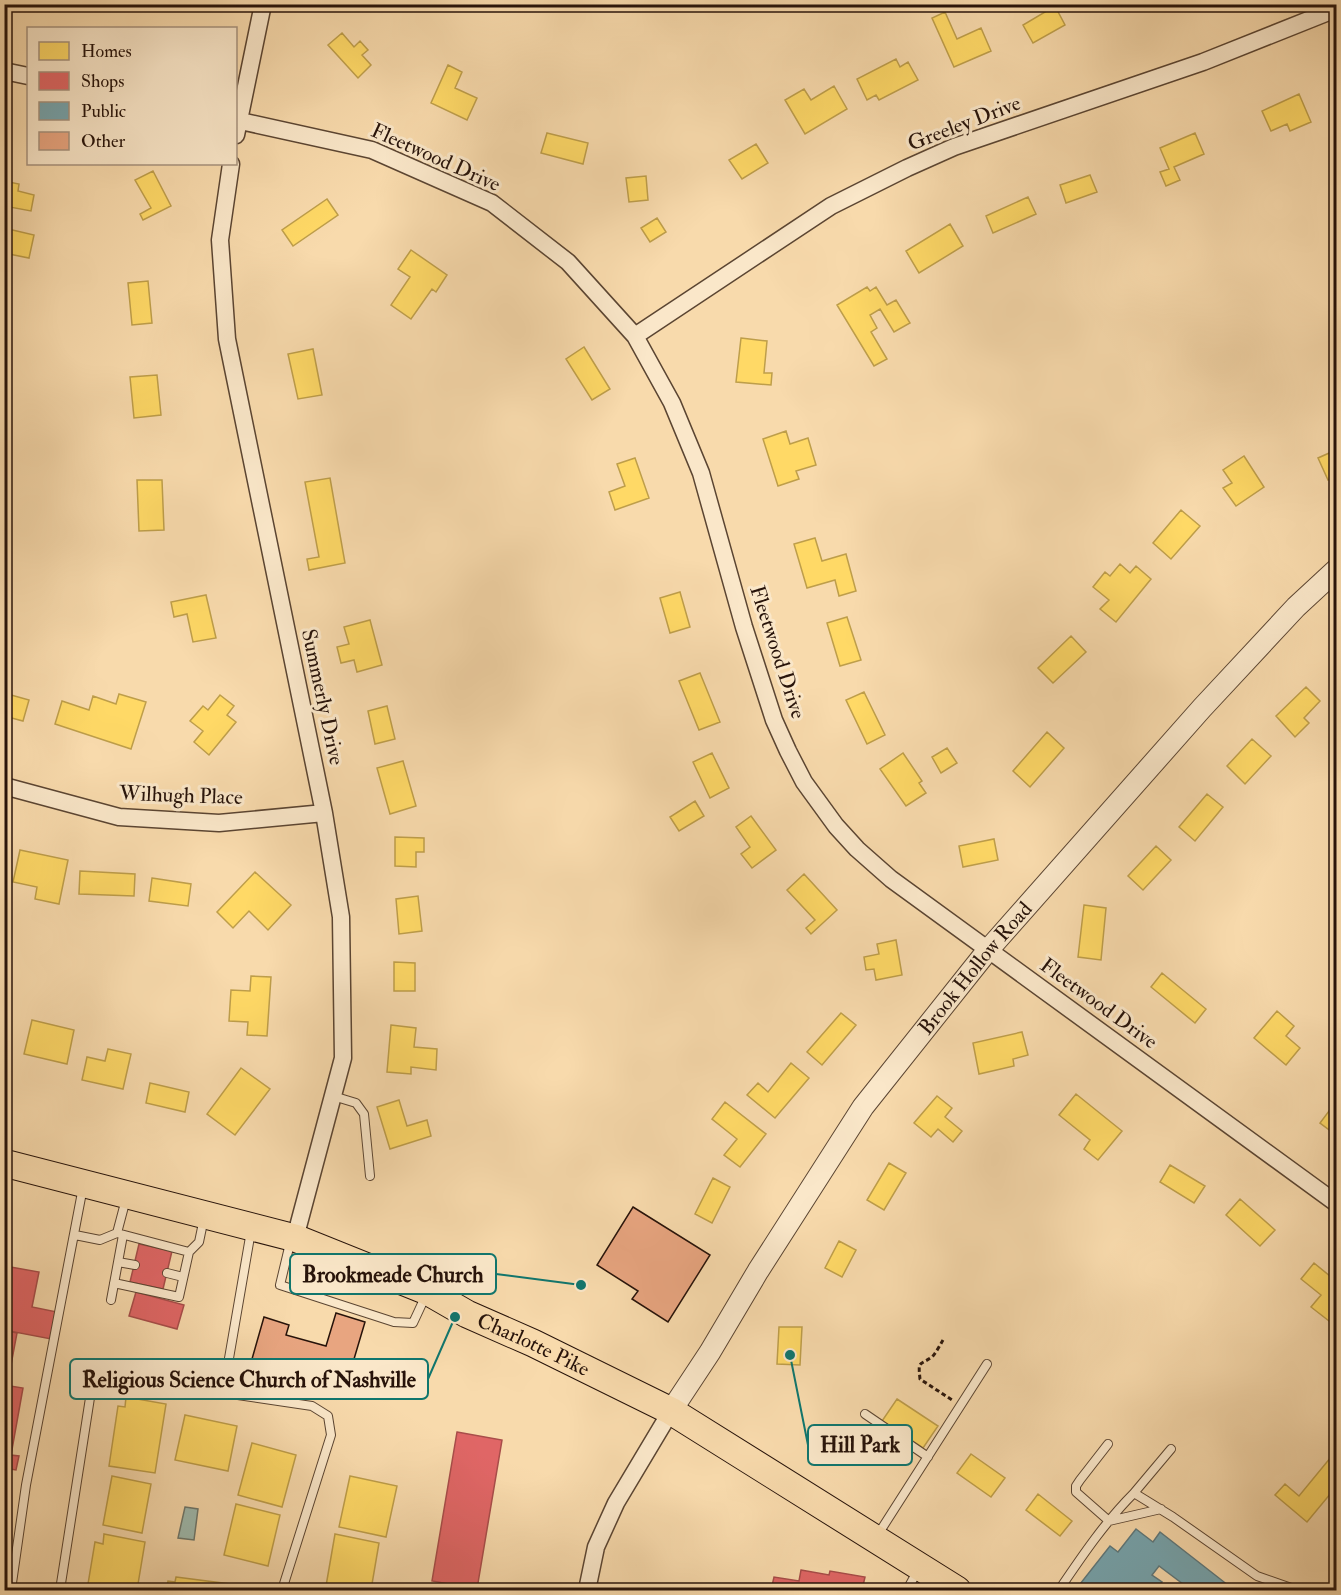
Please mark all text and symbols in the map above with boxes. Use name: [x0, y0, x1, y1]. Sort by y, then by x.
legend: [27, 27, 237, 165]
text: Homes: [81, 40, 132, 63]
text: Shops: [81, 70, 124, 93]
street label: Greeley Drive: [904, 89, 1025, 157]
text: Public: [81, 100, 126, 123]
street label: Fleetwood Drive: [367, 117, 505, 198]
text: Other: [81, 130, 125, 153]
street label: Fleetwood Drive: [743, 582, 812, 722]
street label: Summerly Drive: [295, 627, 350, 768]
street label: Wilhugh Place: [118, 780, 243, 811]
street label: Brook Hollow Road: [913, 896, 1039, 1041]
street label: Fleetwood Drive: [1035, 952, 1163, 1055]
callout: Brookmeade Church: [290, 1254, 496, 1294]
text: Brookmeade Church: [302, 1261, 484, 1289]
street label: Charlotte Pike: [473, 1307, 594, 1383]
callout: Religious Science Church of Nashville: [70, 1359, 428, 1399]
text: Religious Science Church of Nashville: [82, 1366, 417, 1395]
callout: Hill Park: [808, 1425, 912, 1465]
text: Hill Park: [820, 1431, 900, 1459]

